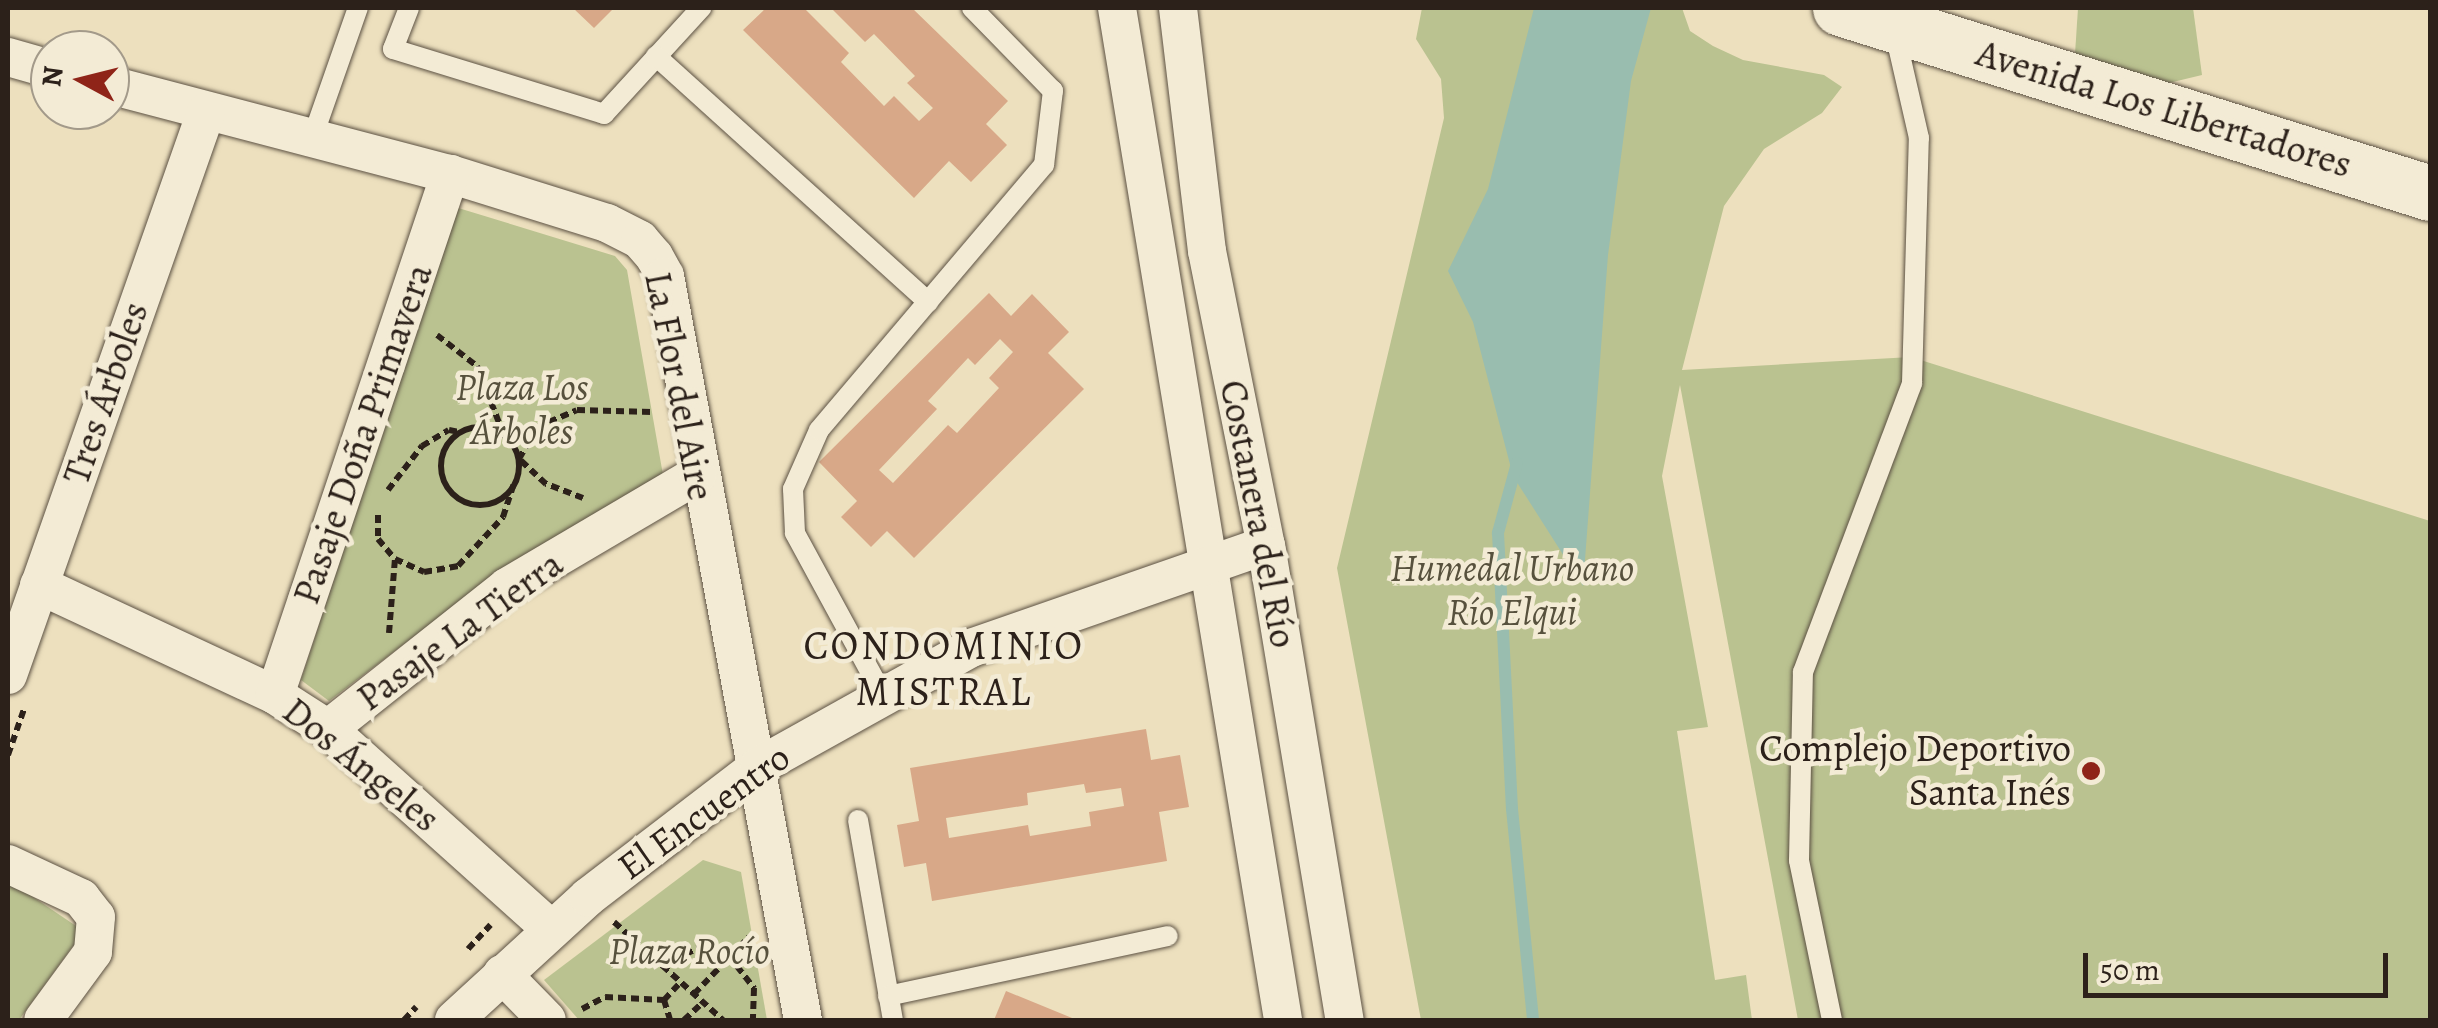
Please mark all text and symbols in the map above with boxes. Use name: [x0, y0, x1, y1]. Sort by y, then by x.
north arrow: [30, 30, 130, 130]
street label: Avenida Los Libertadores: [1971, 30, 2357, 188]
text: N: [32, 64, 72, 89]
street label: Pasaje Doña Primavera: [283, 258, 443, 610]
street label: La Flor del Aire: [635, 268, 723, 504]
street label: Tres Árboles: [54, 296, 158, 490]
park label: Plaza Los Árboles: [456, 365, 588, 454]
street label: Costanera del Río: [1210, 376, 1306, 652]
street label: Pasaje La Tierra: [348, 541, 572, 721]
park label: Humedal Urbano Río Elqui: [1390, 546, 1634, 636]
district label: CONDOMINIO MISTRAL: [804, 622, 1084, 716]
street label: Dos Ángeles: [273, 688, 449, 842]
place label: Complejo Deportivo Santa Inés: [1759, 726, 2071, 816]
street label: El Encuentro: [609, 734, 799, 890]
marker: Complejo Deportivo Santa Inés: [2080, 760, 2102, 782]
park label: Plaza Rocío: [608, 929, 770, 975]
scale bar: [2088, 933, 2393, 995]
text: 50 m: [2100, 950, 2160, 990]

